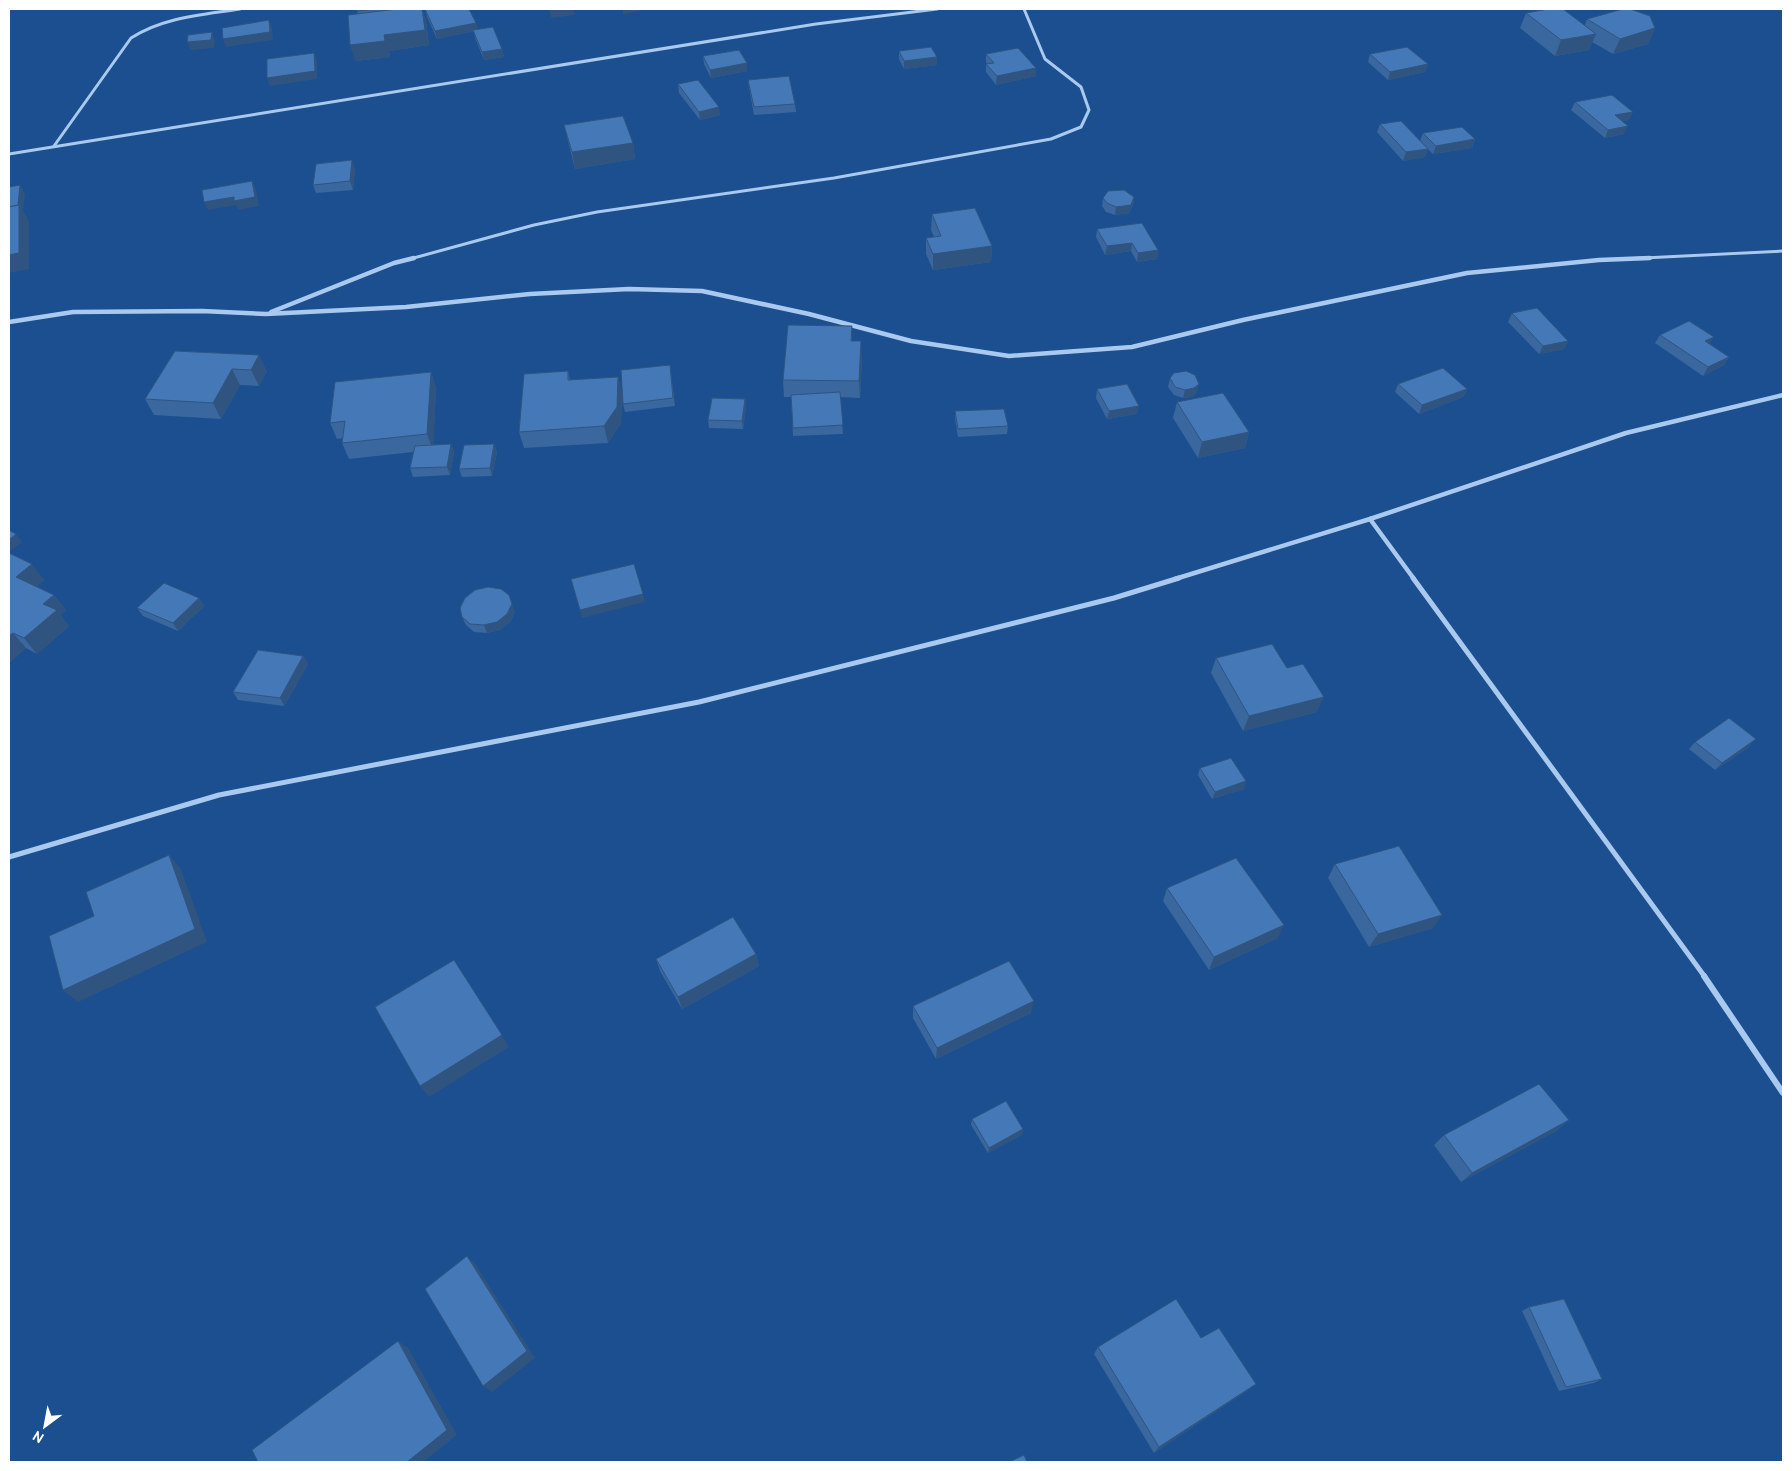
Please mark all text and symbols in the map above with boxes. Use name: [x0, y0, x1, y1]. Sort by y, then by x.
north arrow: [20, 1401, 70, 1451]
text: N: [29, 1427, 47, 1447]

